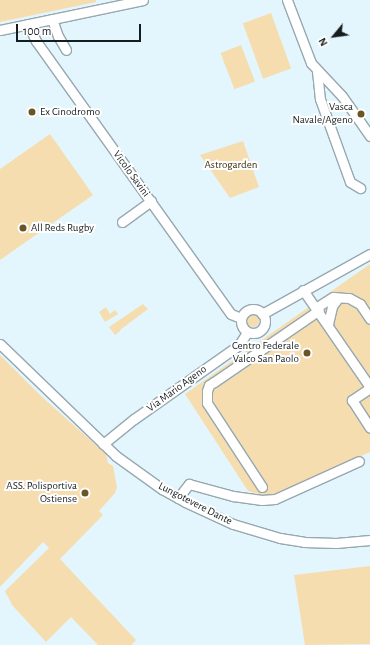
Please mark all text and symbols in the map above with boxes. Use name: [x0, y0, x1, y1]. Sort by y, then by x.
scale bar: [18, 16, 143, 42]
north arrow: [314, 16, 354, 56]
text: 100 m: [23, 25, 51, 37]
text: N: [316, 36, 330, 48]
place label: Vasca Navale/Ageno: [292, 101, 353, 127]
place label: Ex Cinodromo: [40, 105, 100, 119]
marker: Ex Cinodromo: [27, 107, 37, 117]
marker: Vasca Navale/Ageno: [356, 109, 366, 119]
street label: Vicolo Savini: [110, 148, 152, 200]
park label: Astrogarden: [204, 158, 258, 172]
place label: All Reds Rugby: [31, 221, 94, 235]
marker: All Reds Rugby: [18, 223, 28, 233]
place label: Centro Federale Valco San Paolo: [232, 340, 299, 366]
marker: Centro Federale Valco San Paolo: [302, 348, 312, 358]
street label: Via Mario Ageno: [145, 363, 209, 415]
place label: ASS. Polisportiva Ostiense: [6, 480, 77, 506]
street label: Lungotevere Dante: [156, 480, 234, 528]
marker: ASS. Polisportiva Ostiense: [80, 488, 90, 498]

